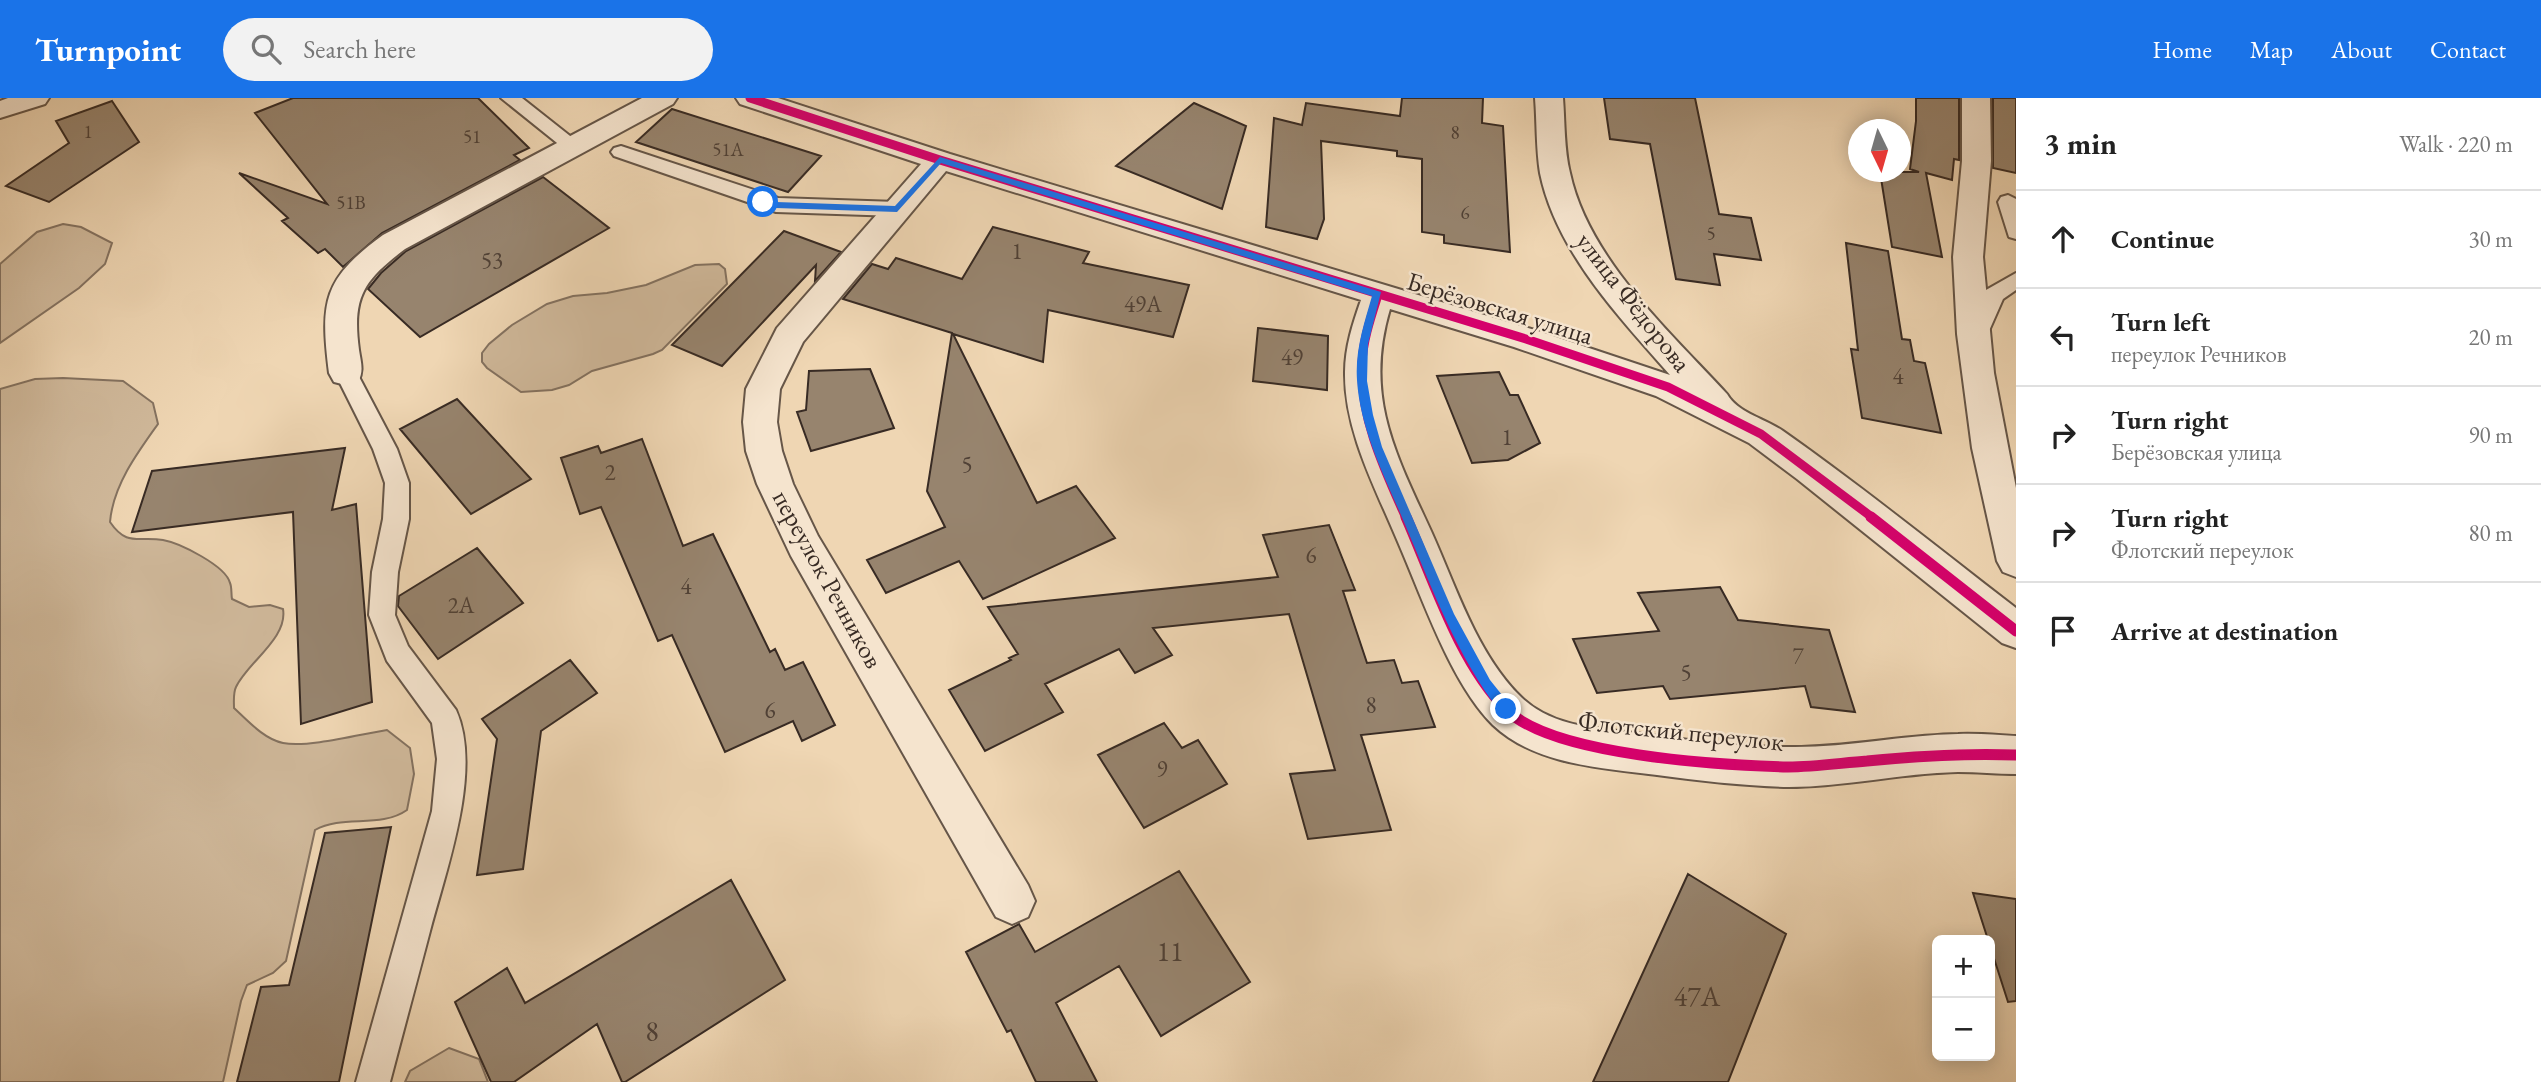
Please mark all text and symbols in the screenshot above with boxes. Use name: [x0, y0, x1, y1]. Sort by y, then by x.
search box: [223, 18, 713, 81]
text: Turnpoint: [35, 28, 181, 71]
icon: search: [247, 30, 285, 68]
text: Search here: [303, 32, 416, 66]
text: Home: [2152, 34, 2212, 65]
text: Map: [2250, 34, 2293, 65]
text: About: [2331, 34, 2392, 65]
text: Contact: [2430, 34, 2506, 65]
house number: 1: [83, 119, 93, 144]
north arrow: [1848, 119, 1911, 182]
house number: 8: [1450, 120, 1460, 145]
house number: 51: [463, 124, 481, 149]
text: 3 min: [2044, 124, 2117, 163]
text: Walk · 220 m: [2399, 129, 2513, 159]
house number: 51А: [712, 137, 745, 162]
route start: [747, 186, 778, 217]
house number: 51В: [336, 190, 366, 215]
house number: 6: [1460, 200, 1470, 225]
icon: ahead: [2044, 220, 2082, 258]
house number: 5: [1706, 221, 1716, 246]
text: Continue: [2111, 222, 2214, 256]
text: 30 m: [2468, 224, 2513, 254]
street label: улица Фёдорова: [1569, 225, 1700, 379]
house number: 1: [1011, 236, 1023, 266]
house number: 53: [481, 245, 503, 275]
street label: Берёзовская улица: [1403, 264, 1598, 353]
house number: 49А: [1124, 289, 1163, 319]
text: Turn left: [2111, 305, 2210, 339]
icon: left: [2044, 318, 2082, 356]
text: 20 m: [2468, 322, 2513, 352]
text: переулок Речников: [2111, 339, 2287, 369]
house number: 49: [1281, 342, 1303, 372]
house number: 4: [1892, 361, 1904, 391]
text: Turn right: [2111, 403, 2229, 437]
icon: right: [2044, 416, 2082, 454]
text: 90 m: [2468, 420, 2513, 450]
house number: 1: [1501, 422, 1513, 452]
text: Берёзовская улица: [2111, 437, 2282, 467]
house number: 5: [961, 449, 973, 479]
house number: 2: [604, 457, 616, 487]
street label: переулок Речников: [765, 484, 891, 674]
text: Turn right: [2111, 501, 2229, 535]
icon: right: [2044, 514, 2082, 552]
text: 80 m: [2468, 518, 2513, 548]
text: Флотский переулок: [2111, 535, 2294, 565]
house number: 6: [1305, 540, 1317, 570]
house number: 4: [680, 571, 692, 601]
house number: 2А: [448, 590, 476, 620]
icon: arrive: [2044, 612, 2082, 650]
text: Arrive at destination: [2111, 614, 2338, 648]
house number: 7: [1792, 641, 1804, 671]
house number: 5: [1680, 657, 1692, 687]
house number: 8: [1365, 690, 1377, 720]
route end: [1490, 693, 1521, 724]
house number: 6: [764, 695, 776, 725]
street label: Флотский переулок: [1577, 703, 1786, 759]
house number: 9: [1156, 754, 1168, 784]
house number: 11: [1157, 933, 1183, 969]
map controls: [1932, 935, 1995, 1061]
button: +: [1932, 935, 1995, 998]
house number: 47А: [1674, 978, 1721, 1014]
button: −: [1932, 998, 1995, 1061]
house number: 8: [645, 1013, 659, 1049]

